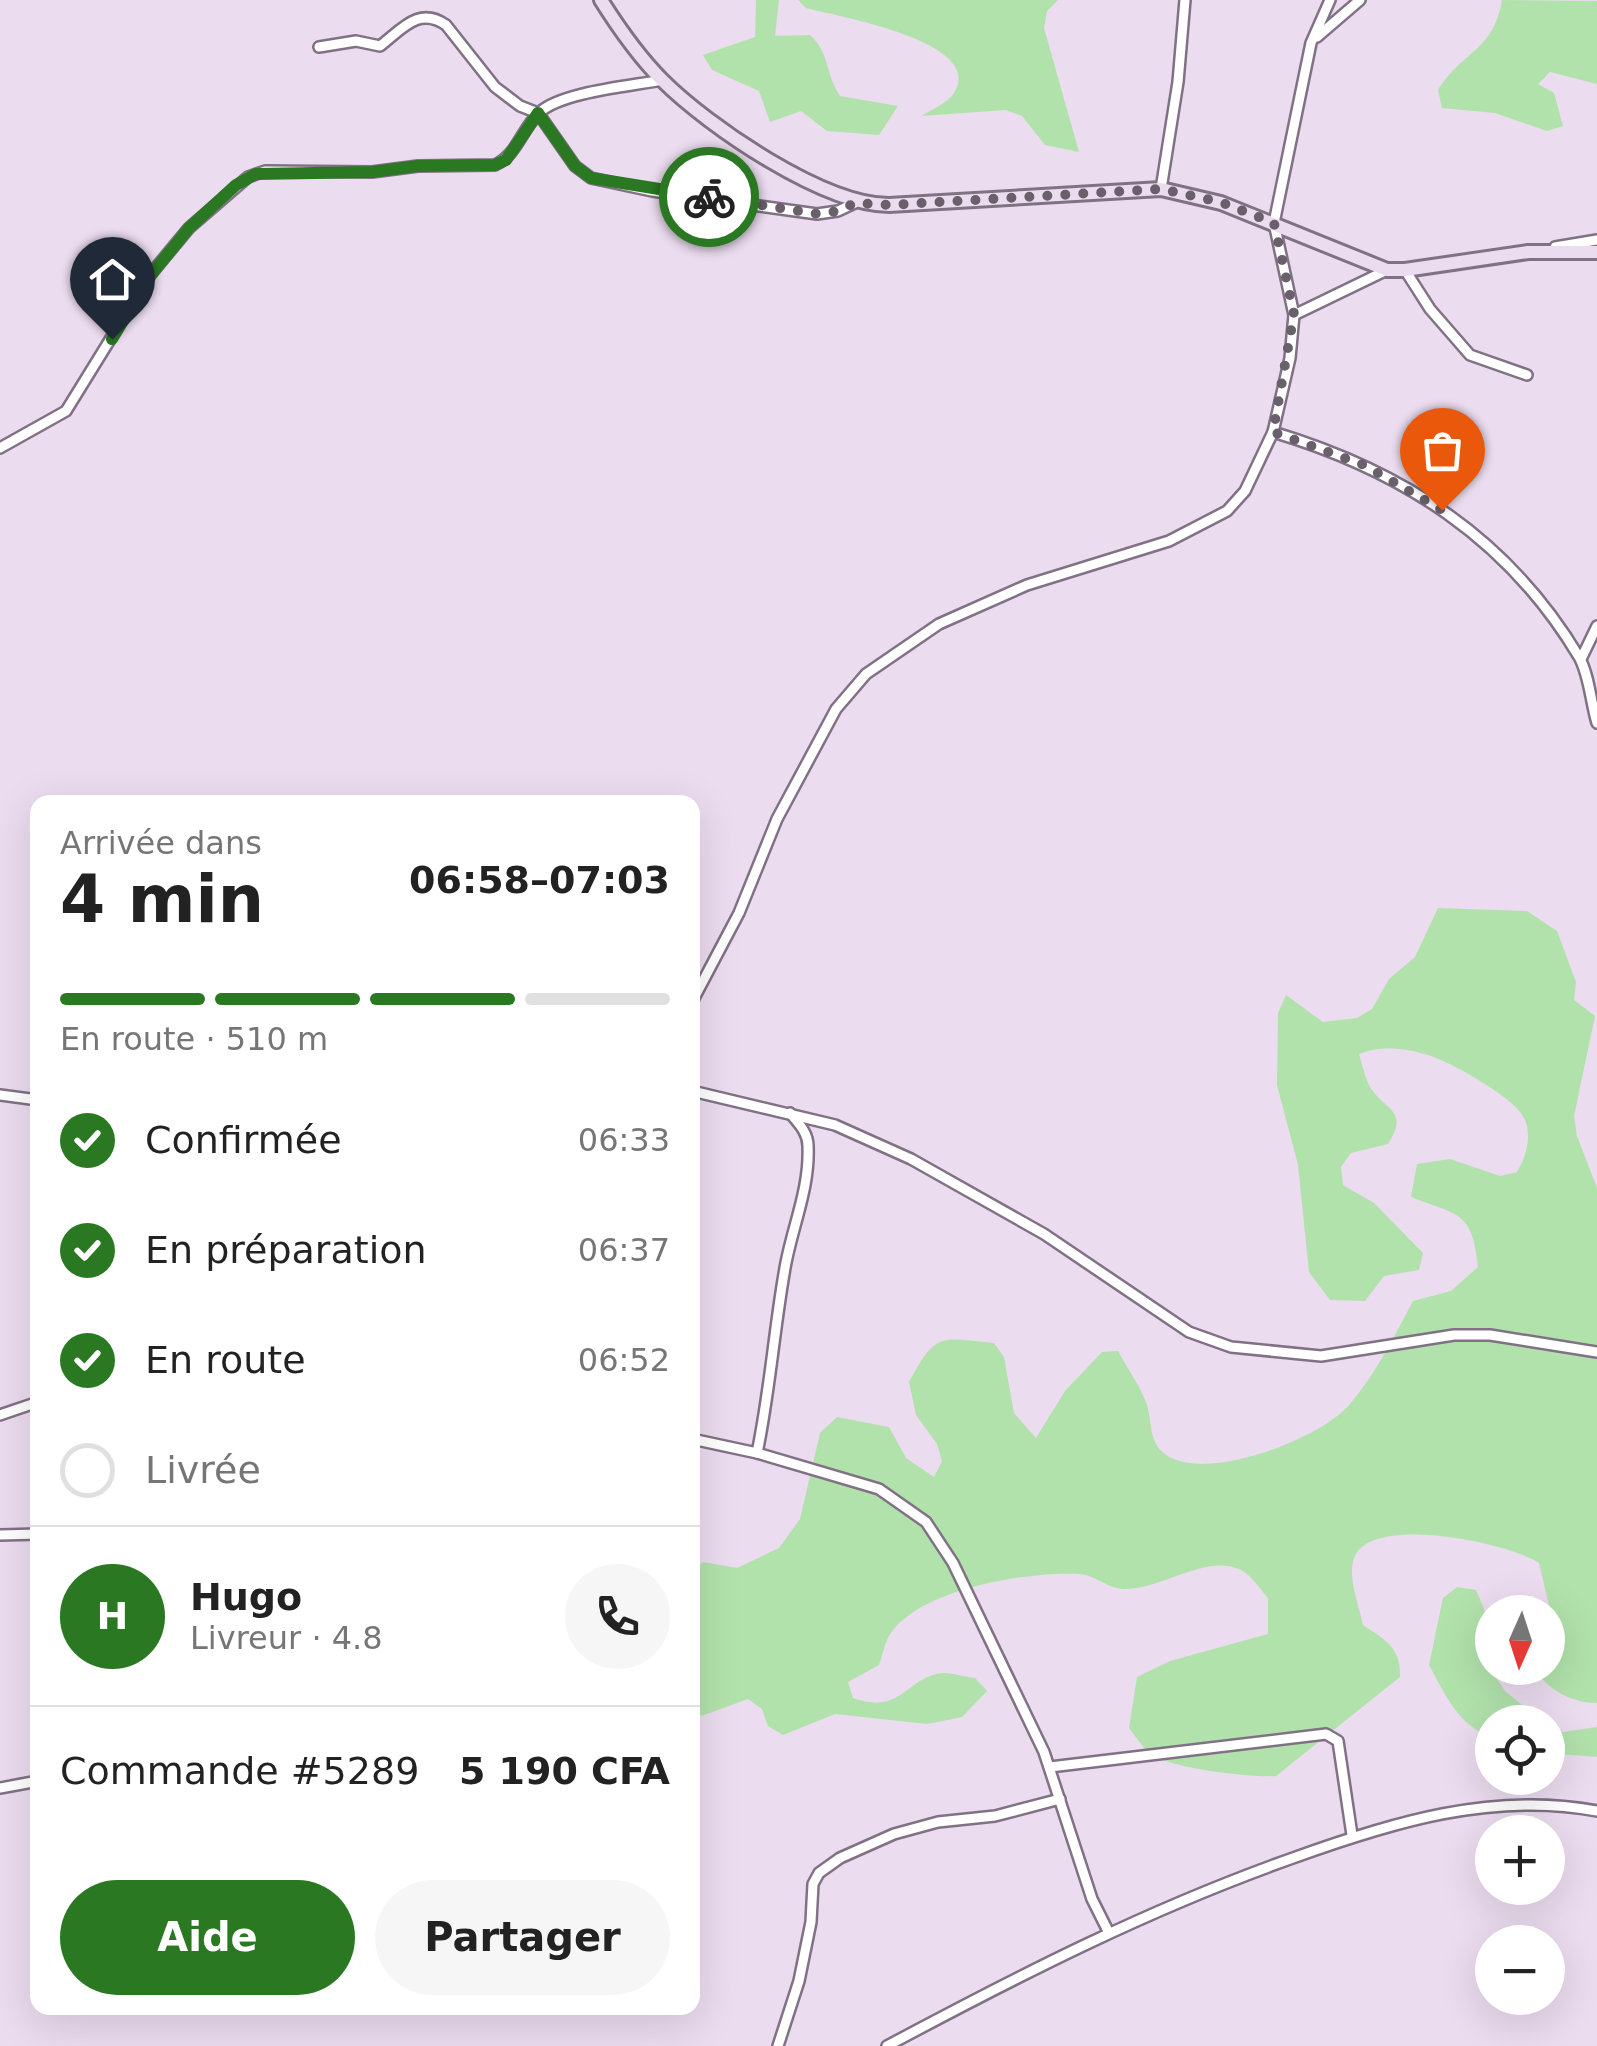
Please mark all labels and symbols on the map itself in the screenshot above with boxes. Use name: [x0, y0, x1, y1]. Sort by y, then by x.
courier: [659, 147, 759, 247]
pin: [70, 237, 155, 340]
pin: [1400, 408, 1485, 511]
north arrow: [1475, 1595, 1565, 1685]

